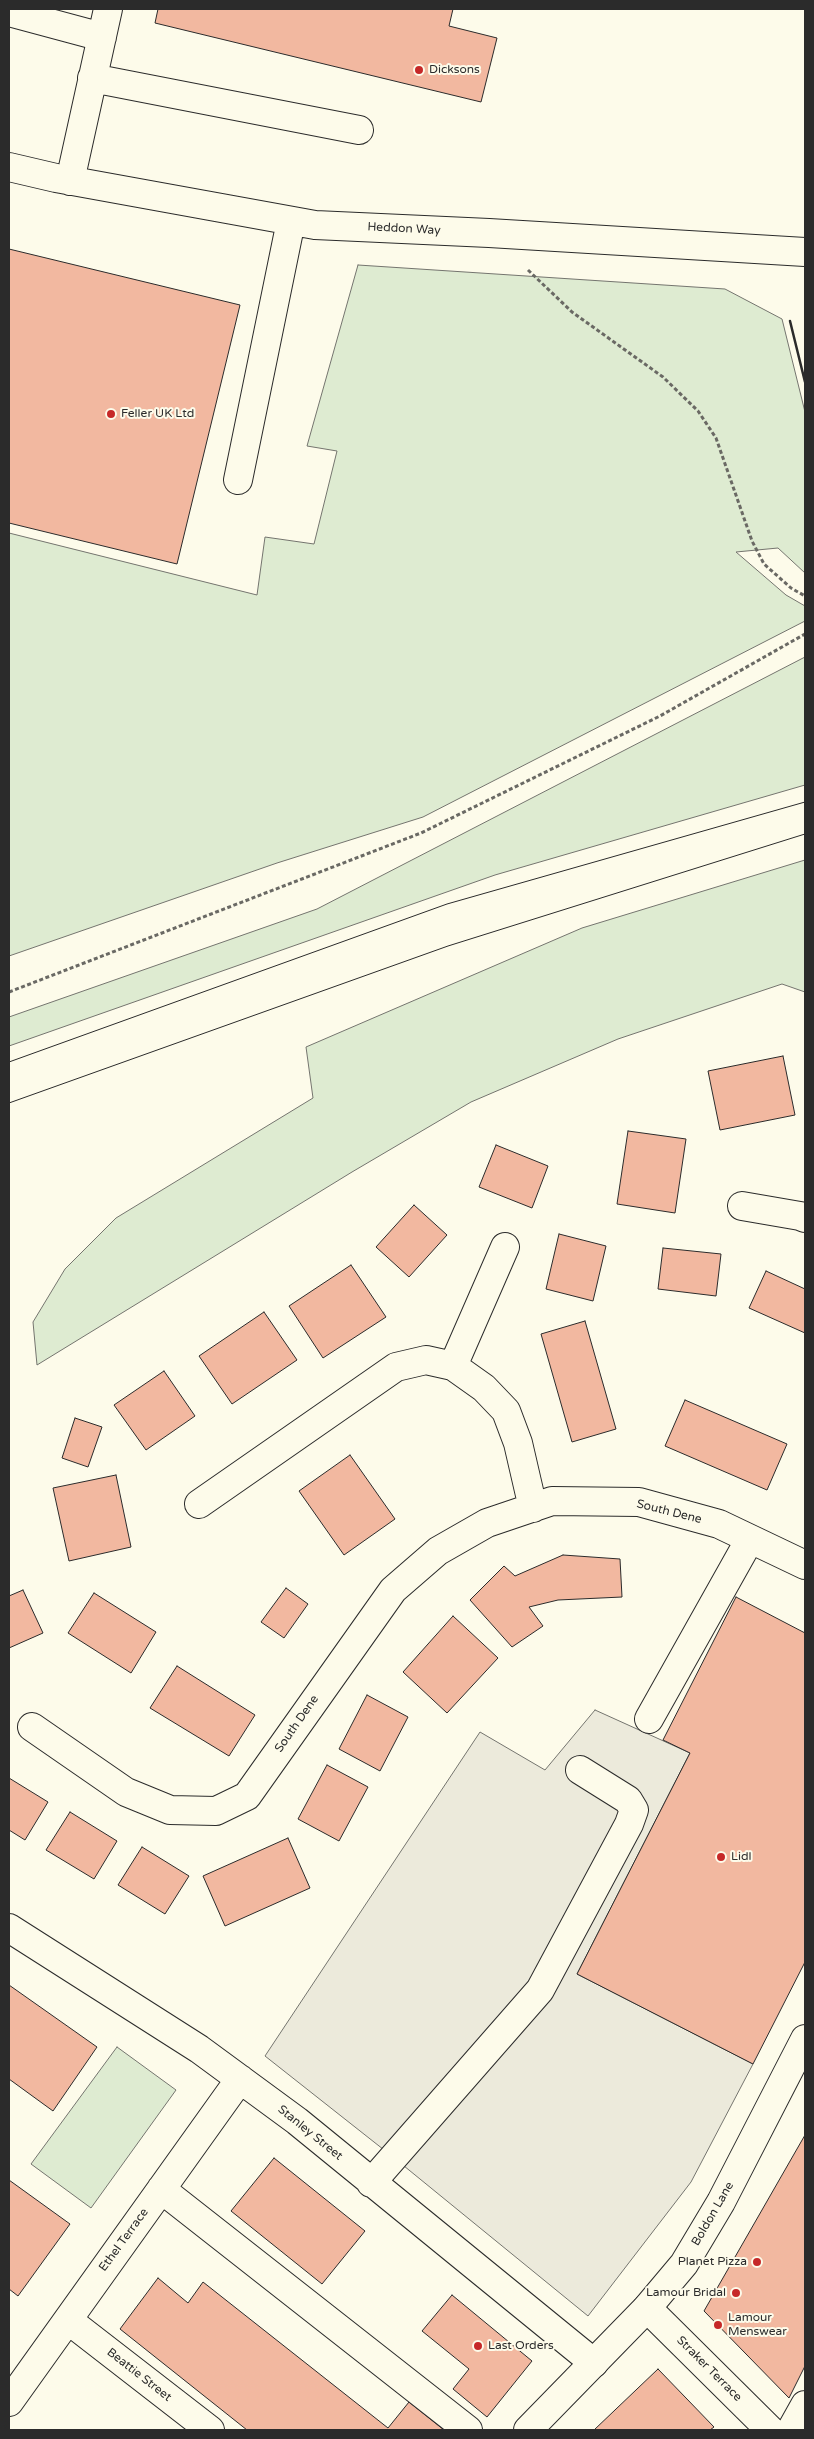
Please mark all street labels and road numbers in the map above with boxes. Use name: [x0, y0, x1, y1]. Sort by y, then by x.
street label: Heddon Way: [367, 220, 441, 238]
street label: South Dene: [635, 1497, 703, 1527]
street label: South Dene: [272, 1693, 322, 1755]
street label: Stanley Street: [275, 2102, 345, 2164]
street label: Boldon Lane: [689, 2179, 737, 2249]
street label: Ethel Terrace: [96, 2206, 152, 2274]
street label: Straker Terrace: [673, 2333, 745, 2405]
street label: Beattie Street: [104, 2345, 174, 2405]

